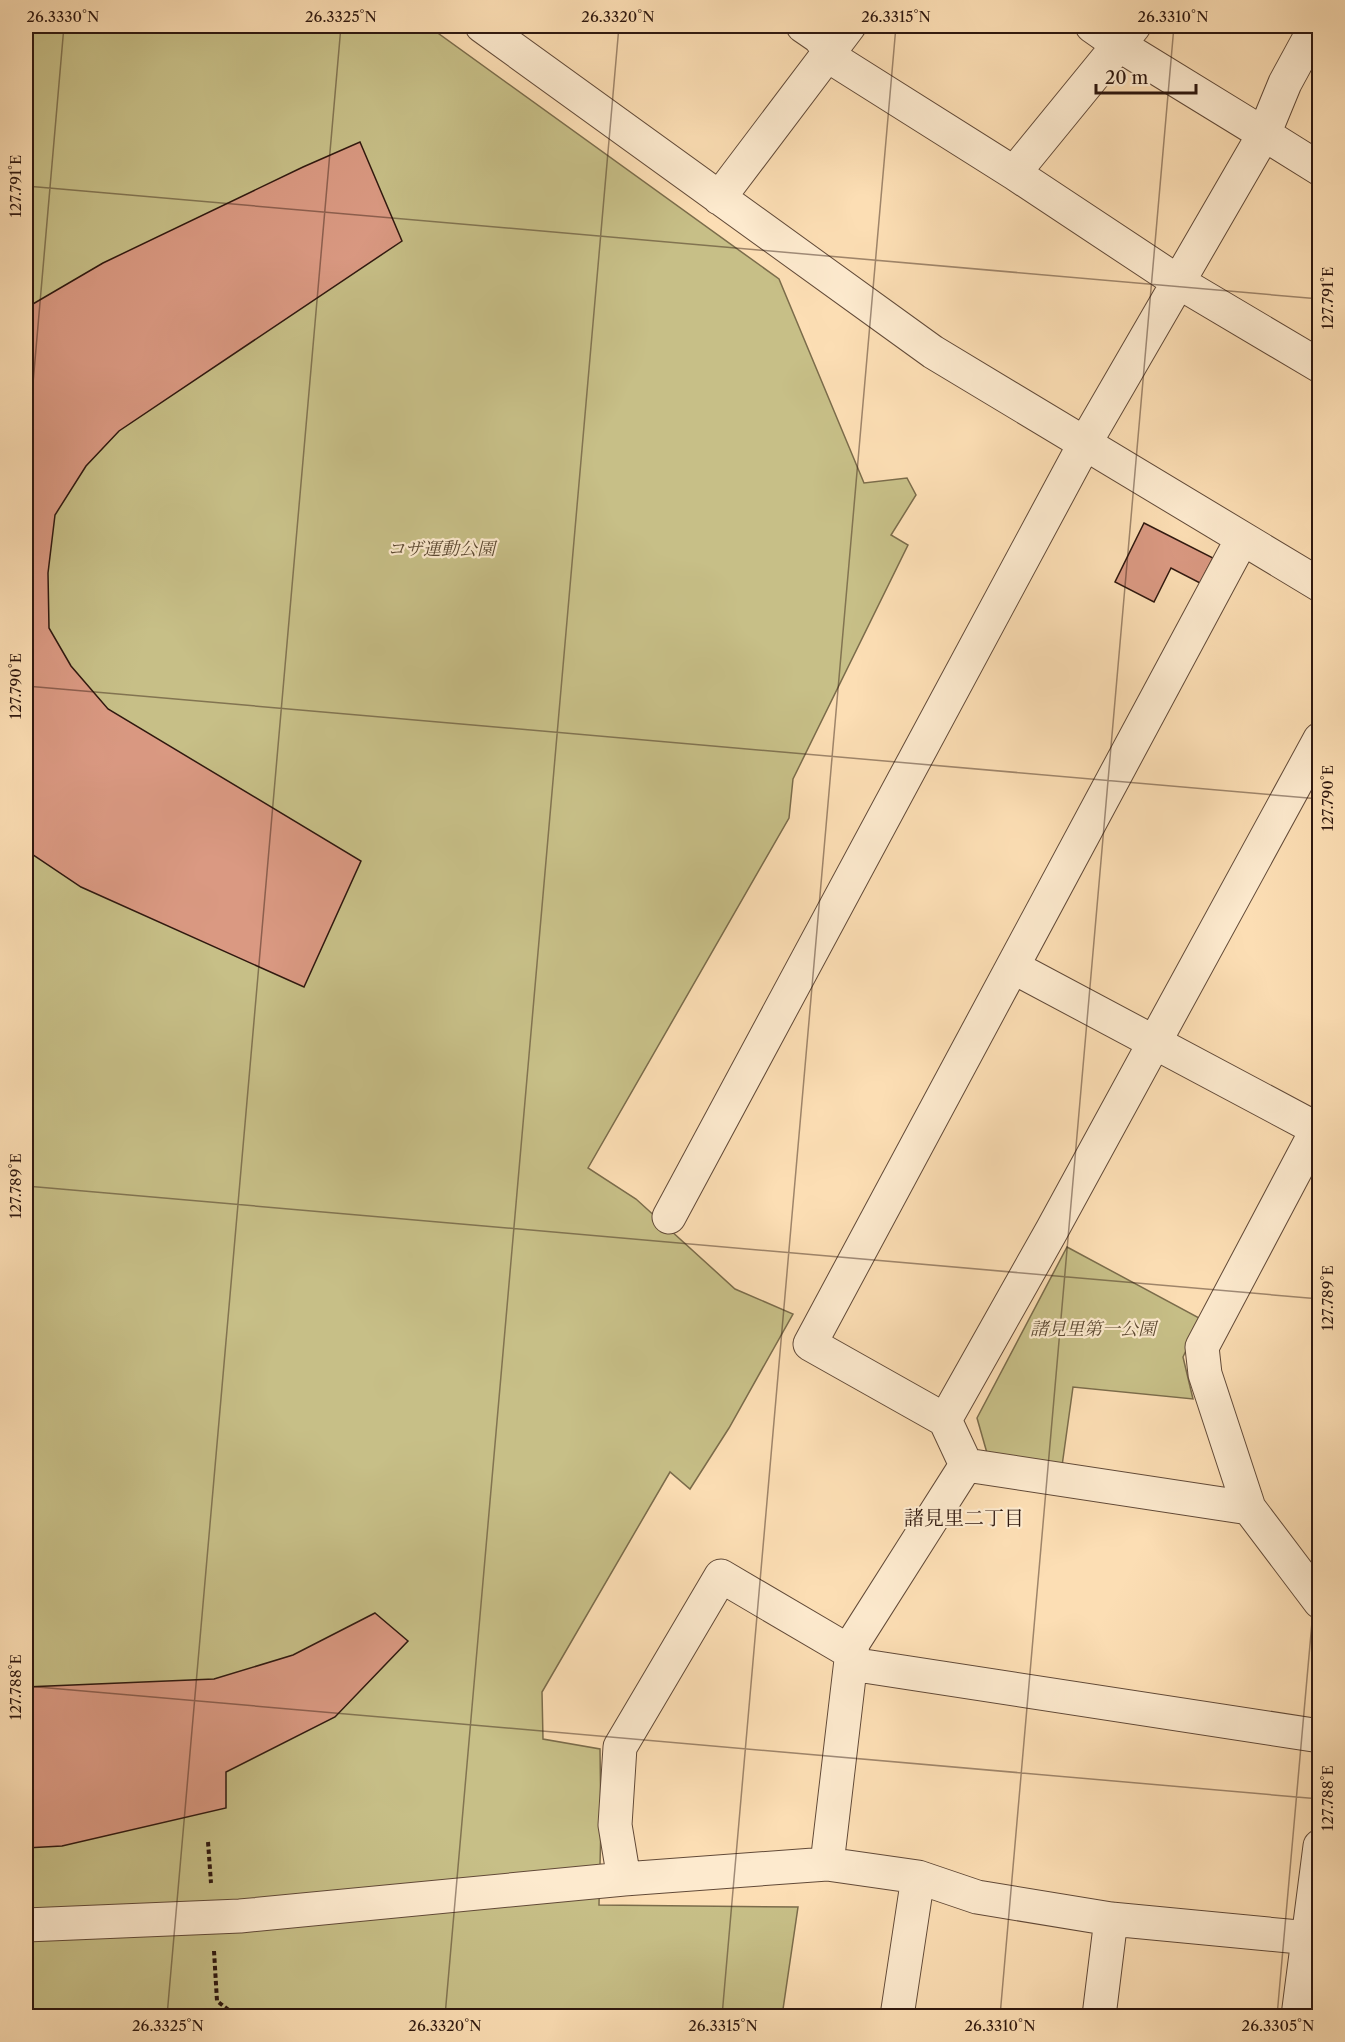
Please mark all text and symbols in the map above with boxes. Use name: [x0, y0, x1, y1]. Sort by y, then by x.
text: 26.3330°N: [26, 7, 100, 26]
text: 26.3325°N: [305, 7, 377, 26]
text: 26.3320°N: [581, 7, 655, 26]
text: 26.3315°N: [861, 7, 931, 26]
text: 26.3310°N: [1137, 7, 1209, 26]
scale bar: [1096, 57, 1196, 95]
text: 20 m: [1105, 67, 1149, 89]
text: 127.791°E: [6, 155, 25, 217]
text: 127.791°E: [1318, 267, 1337, 329]
park label: コザ運動公園: [387, 538, 498, 560]
text: 127.790°E: [6, 653, 25, 719]
text: 127.790°E: [1318, 765, 1337, 831]
text: 127.789°E: [6, 1153, 25, 1219]
text: 127.789°E: [1318, 1265, 1337, 1331]
park label: 諸見里第一公園: [1030, 1318, 1159, 1340]
district label: 諸見里二丁目: [904, 1506, 1024, 1530]
text: 127.788°E: [6, 1654, 25, 1720]
text: 127.788°E: [1318, 1765, 1337, 1831]
text: 26.3325°N: [132, 2016, 204, 2035]
text: 26.3320°N: [408, 2016, 482, 2035]
text: 26.3315°N: [688, 2016, 758, 2035]
text: 26.3310°N: [964, 2016, 1036, 2035]
text: 26.3305°N: [1242, 2016, 1314, 2035]

